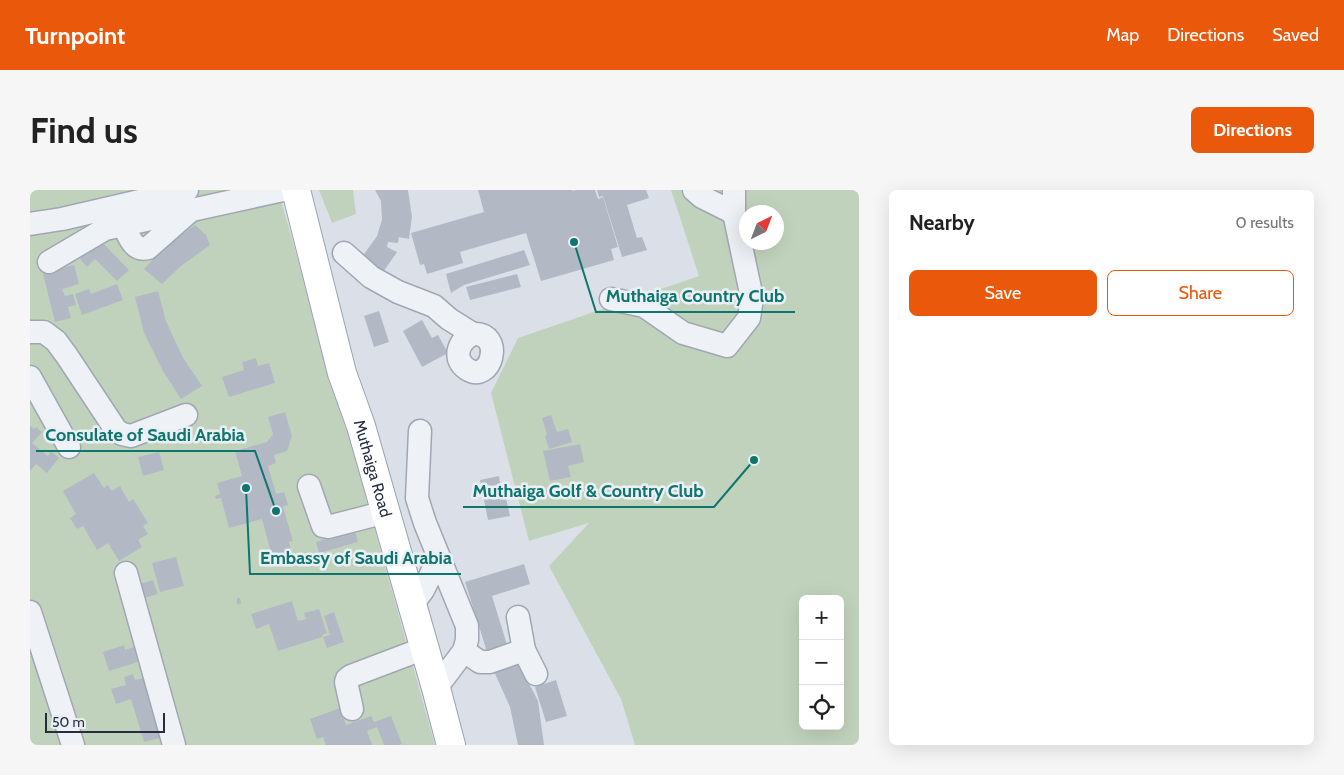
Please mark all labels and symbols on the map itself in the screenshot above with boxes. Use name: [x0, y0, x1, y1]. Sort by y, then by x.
north arrow: [739, 205, 784, 250]
callout: Muthaiga Country Club: [596, 279, 795, 312]
text: Muthaiga Country Club: [606, 285, 784, 307]
callout: Consulate of Saudi Arabia: [36, 418, 255, 451]
street label: Muthaiga Road: [350, 418, 396, 519]
text: Consulate of Saudi Arabia: [45, 424, 245, 446]
callout: Muthaiga Golf & Country Club: [463, 474, 714, 507]
text: Muthaiga Golf & Country Club: [473, 480, 703, 502]
callout: Embassy of Saudi Arabia: [250, 541, 461, 574]
text: Embassy of Saudi Arabia: [260, 547, 452, 569]
scale bar: [45, 710, 165, 733]

